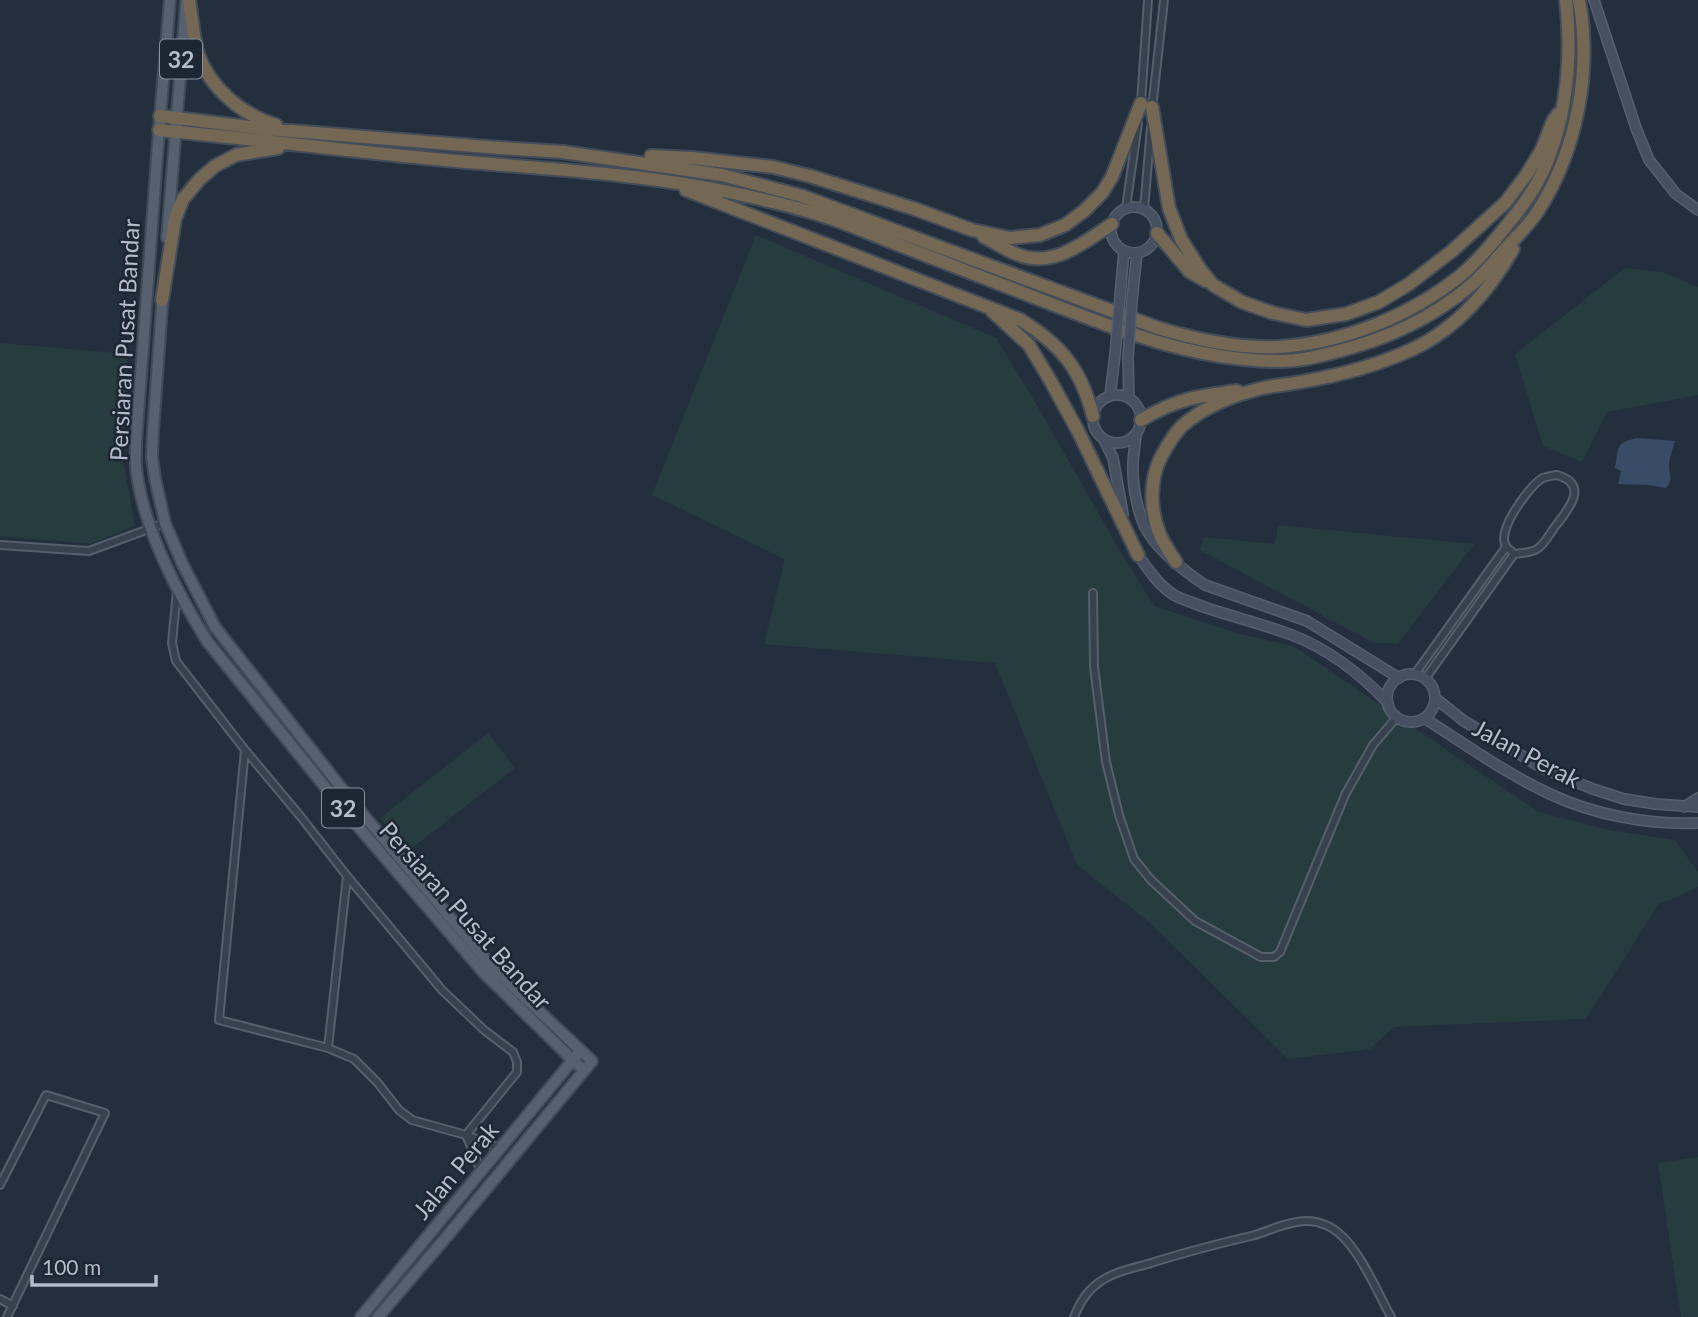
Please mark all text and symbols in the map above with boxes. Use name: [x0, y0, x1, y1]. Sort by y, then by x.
road number: 32: [160, 40, 202, 78]
street label: Persiaran Pusat Bandar: [103, 218, 145, 462]
street label: Jalan Perak: [1468, 713, 1587, 794]
road number: 32: [322, 788, 364, 828]
street label: Persiaran Pusat Bandar: [374, 815, 558, 1015]
street label: Jalan Perak: [406, 1115, 504, 1224]
scale bar: [32, 1244, 156, 1288]
text: 100 m: [42, 1254, 101, 1279]

